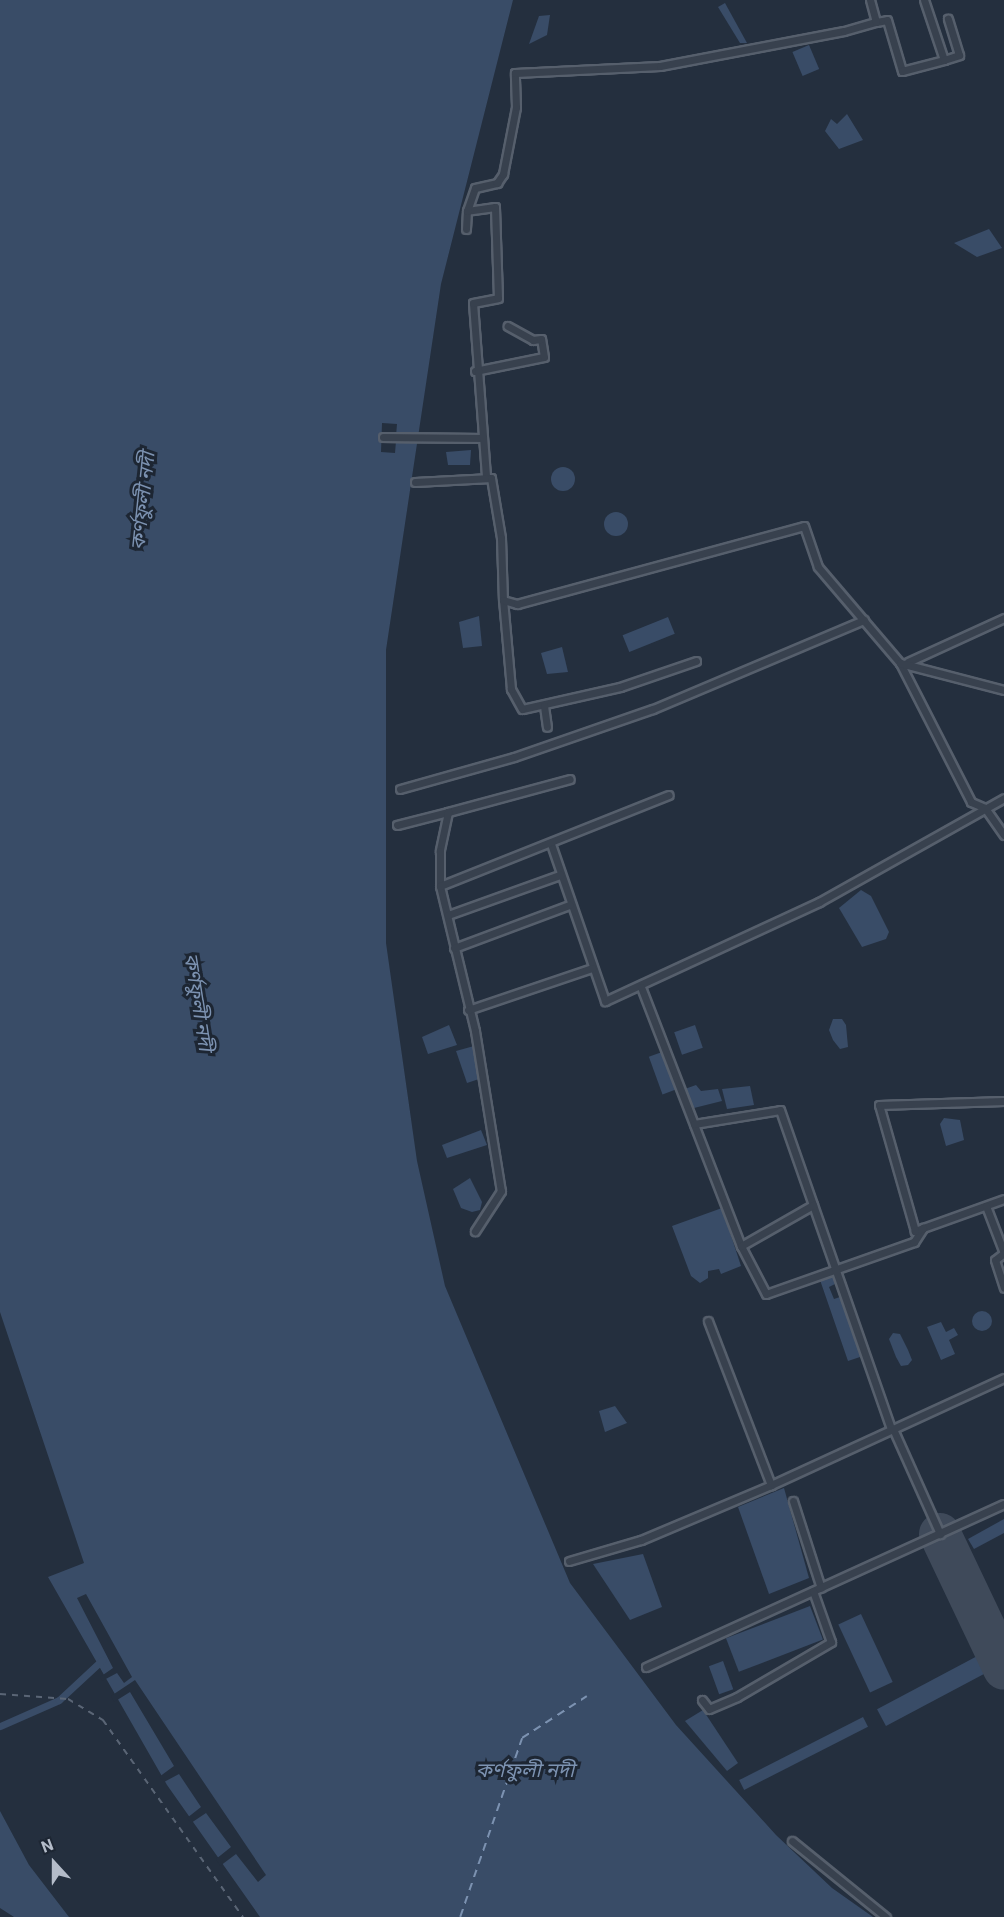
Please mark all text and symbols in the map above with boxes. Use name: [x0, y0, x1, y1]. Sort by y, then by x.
water label: কর্ণফুলী নদী: [126, 451, 160, 551]
water label: কর্ণফুলী নদী: [178, 951, 218, 1053]
water label: কর্ণফুলী নদী: [476, 1758, 574, 1782]
north arrow: [24, 1833, 84, 1893]
text: N: [39, 1835, 56, 1857]

